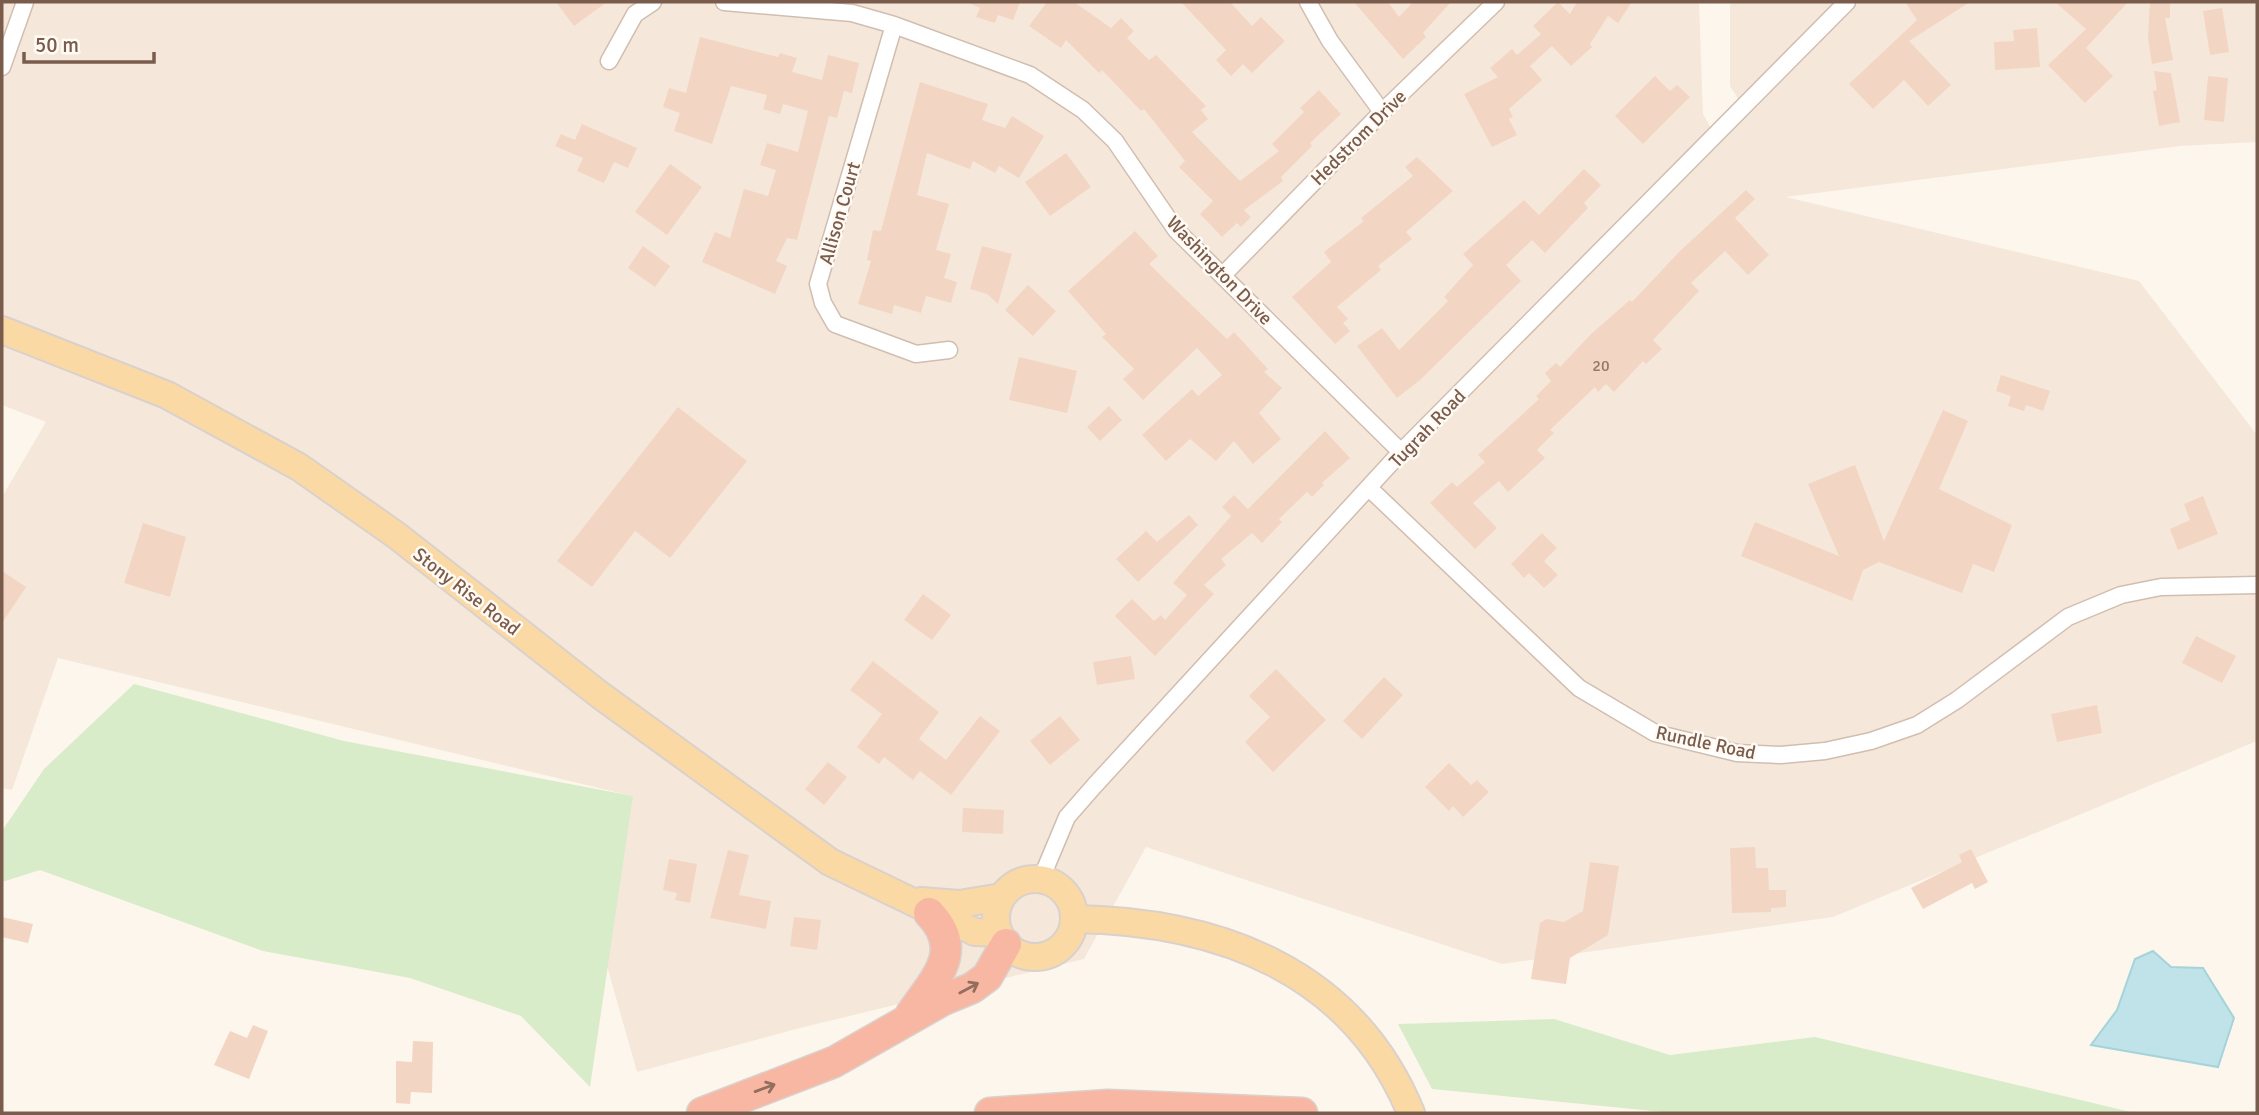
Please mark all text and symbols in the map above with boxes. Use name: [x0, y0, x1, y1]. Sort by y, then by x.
scale bar: [24, 21, 154, 65]
text: 50 m: [35, 32, 79, 58]
street label: Hedstrom Drive: [1306, 85, 1412, 191]
street label: Allison Court: [814, 159, 866, 267]
street label: Washington Drive: [1161, 211, 1277, 330]
house number: 20: [1592, 356, 1610, 376]
street label: Tugrah Road: [1384, 384, 1471, 473]
street label: Stony Rise Road: [408, 543, 525, 641]
street label: Rundle Road: [1654, 721, 1758, 765]
one-way arrow: [958, 981, 979, 995]
one-way arrow: [754, 1080, 776, 1093]

